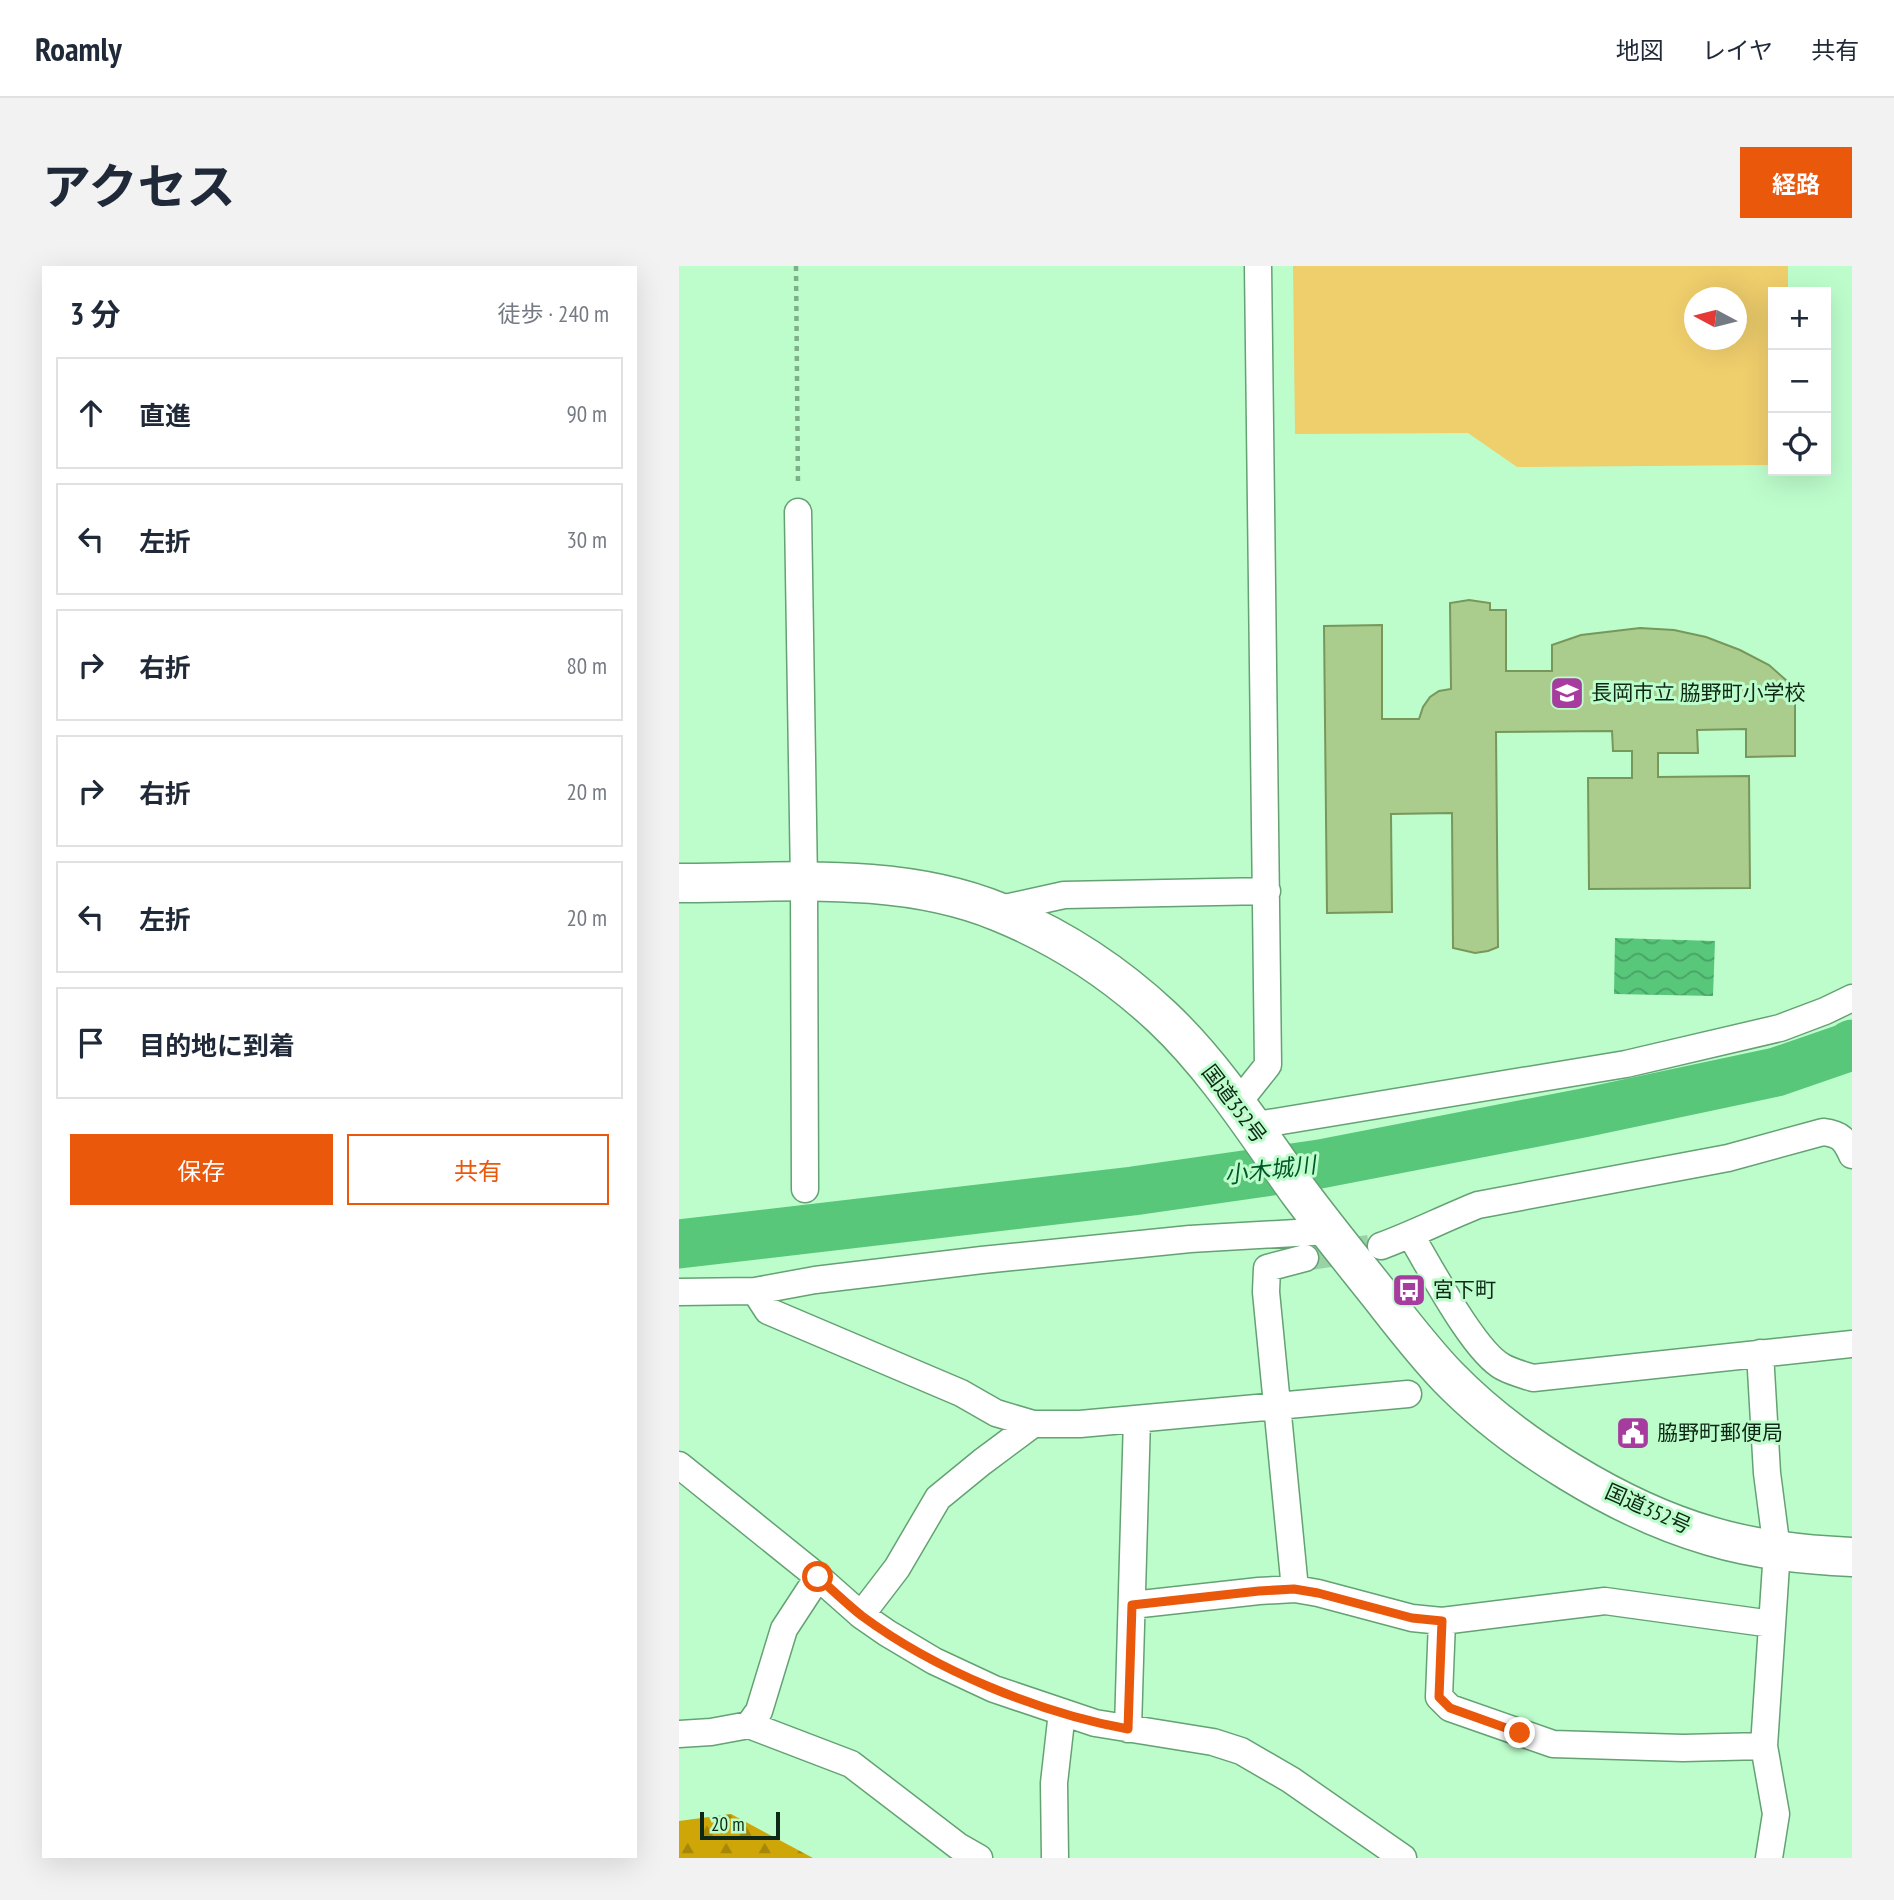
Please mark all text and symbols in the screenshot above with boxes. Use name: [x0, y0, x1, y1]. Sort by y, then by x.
text: Roamly: [35, 27, 122, 70]
text: 地図: [1616, 35, 1664, 66]
text: レイヤ: [1702, 35, 1773, 66]
text: 共有: [1811, 35, 1859, 66]
button: 経路: [1740, 147, 1852, 218]
text: アクセス: [42, 154, 236, 218]
north arrow: [1684, 287, 1747, 350]
map controls: [1768, 287, 1831, 476]
button: +: [1768, 287, 1831, 350]
text: 3 分: [70, 294, 121, 333]
text: 徒歩 · 240 m: [497, 299, 609, 328]
button: −: [1768, 350, 1831, 413]
icon: ahead: [72, 394, 110, 432]
text: 直進: [139, 399, 191, 432]
text: 90 m: [566, 399, 607, 428]
button: locate: [1768, 413, 1831, 476]
icon: left: [72, 520, 110, 558]
text: 左折: [139, 525, 191, 558]
text: 30 m: [566, 525, 607, 554]
icon: right: [72, 646, 110, 684]
text: 右折: [139, 651, 191, 684]
text: 80 m: [566, 651, 607, 680]
school or university icon: 長岡市立 脇野町小学校: [1548, 674, 1586, 712]
place label: 長岡市立 脇野町小学校: [1591, 679, 1805, 706]
icon: right: [72, 772, 110, 810]
text: 右折: [139, 777, 191, 810]
text: 20 m: [566, 777, 607, 806]
icon: left: [72, 898, 110, 936]
text: 左折: [139, 903, 191, 936]
text: 20 m: [566, 903, 607, 932]
icon: arrive: [72, 1024, 110, 1062]
text: 目的地に到着: [139, 1029, 295, 1062]
street label: 国道352号: [1196, 1059, 1273, 1148]
button: 保存: [70, 1134, 333, 1205]
button: 共有: [347, 1134, 609, 1205]
water label: 小木城川: [1223, 1149, 1320, 1190]
bus stop icon: 宮下町: [1390, 1271, 1428, 1309]
place label: 宮下町: [1433, 1276, 1496, 1303]
public building icon: 脇野町郵便局: [1614, 1414, 1652, 1452]
place label: 脇野町郵便局: [1657, 1419, 1783, 1446]
street label: 国道352号: [1601, 1478, 1695, 1539]
route start: [802, 1561, 833, 1592]
route end: [1504, 1717, 1535, 1748]
scale bar: [700, 1809, 781, 1841]
text: 20 m: [711, 1812, 745, 1836]

